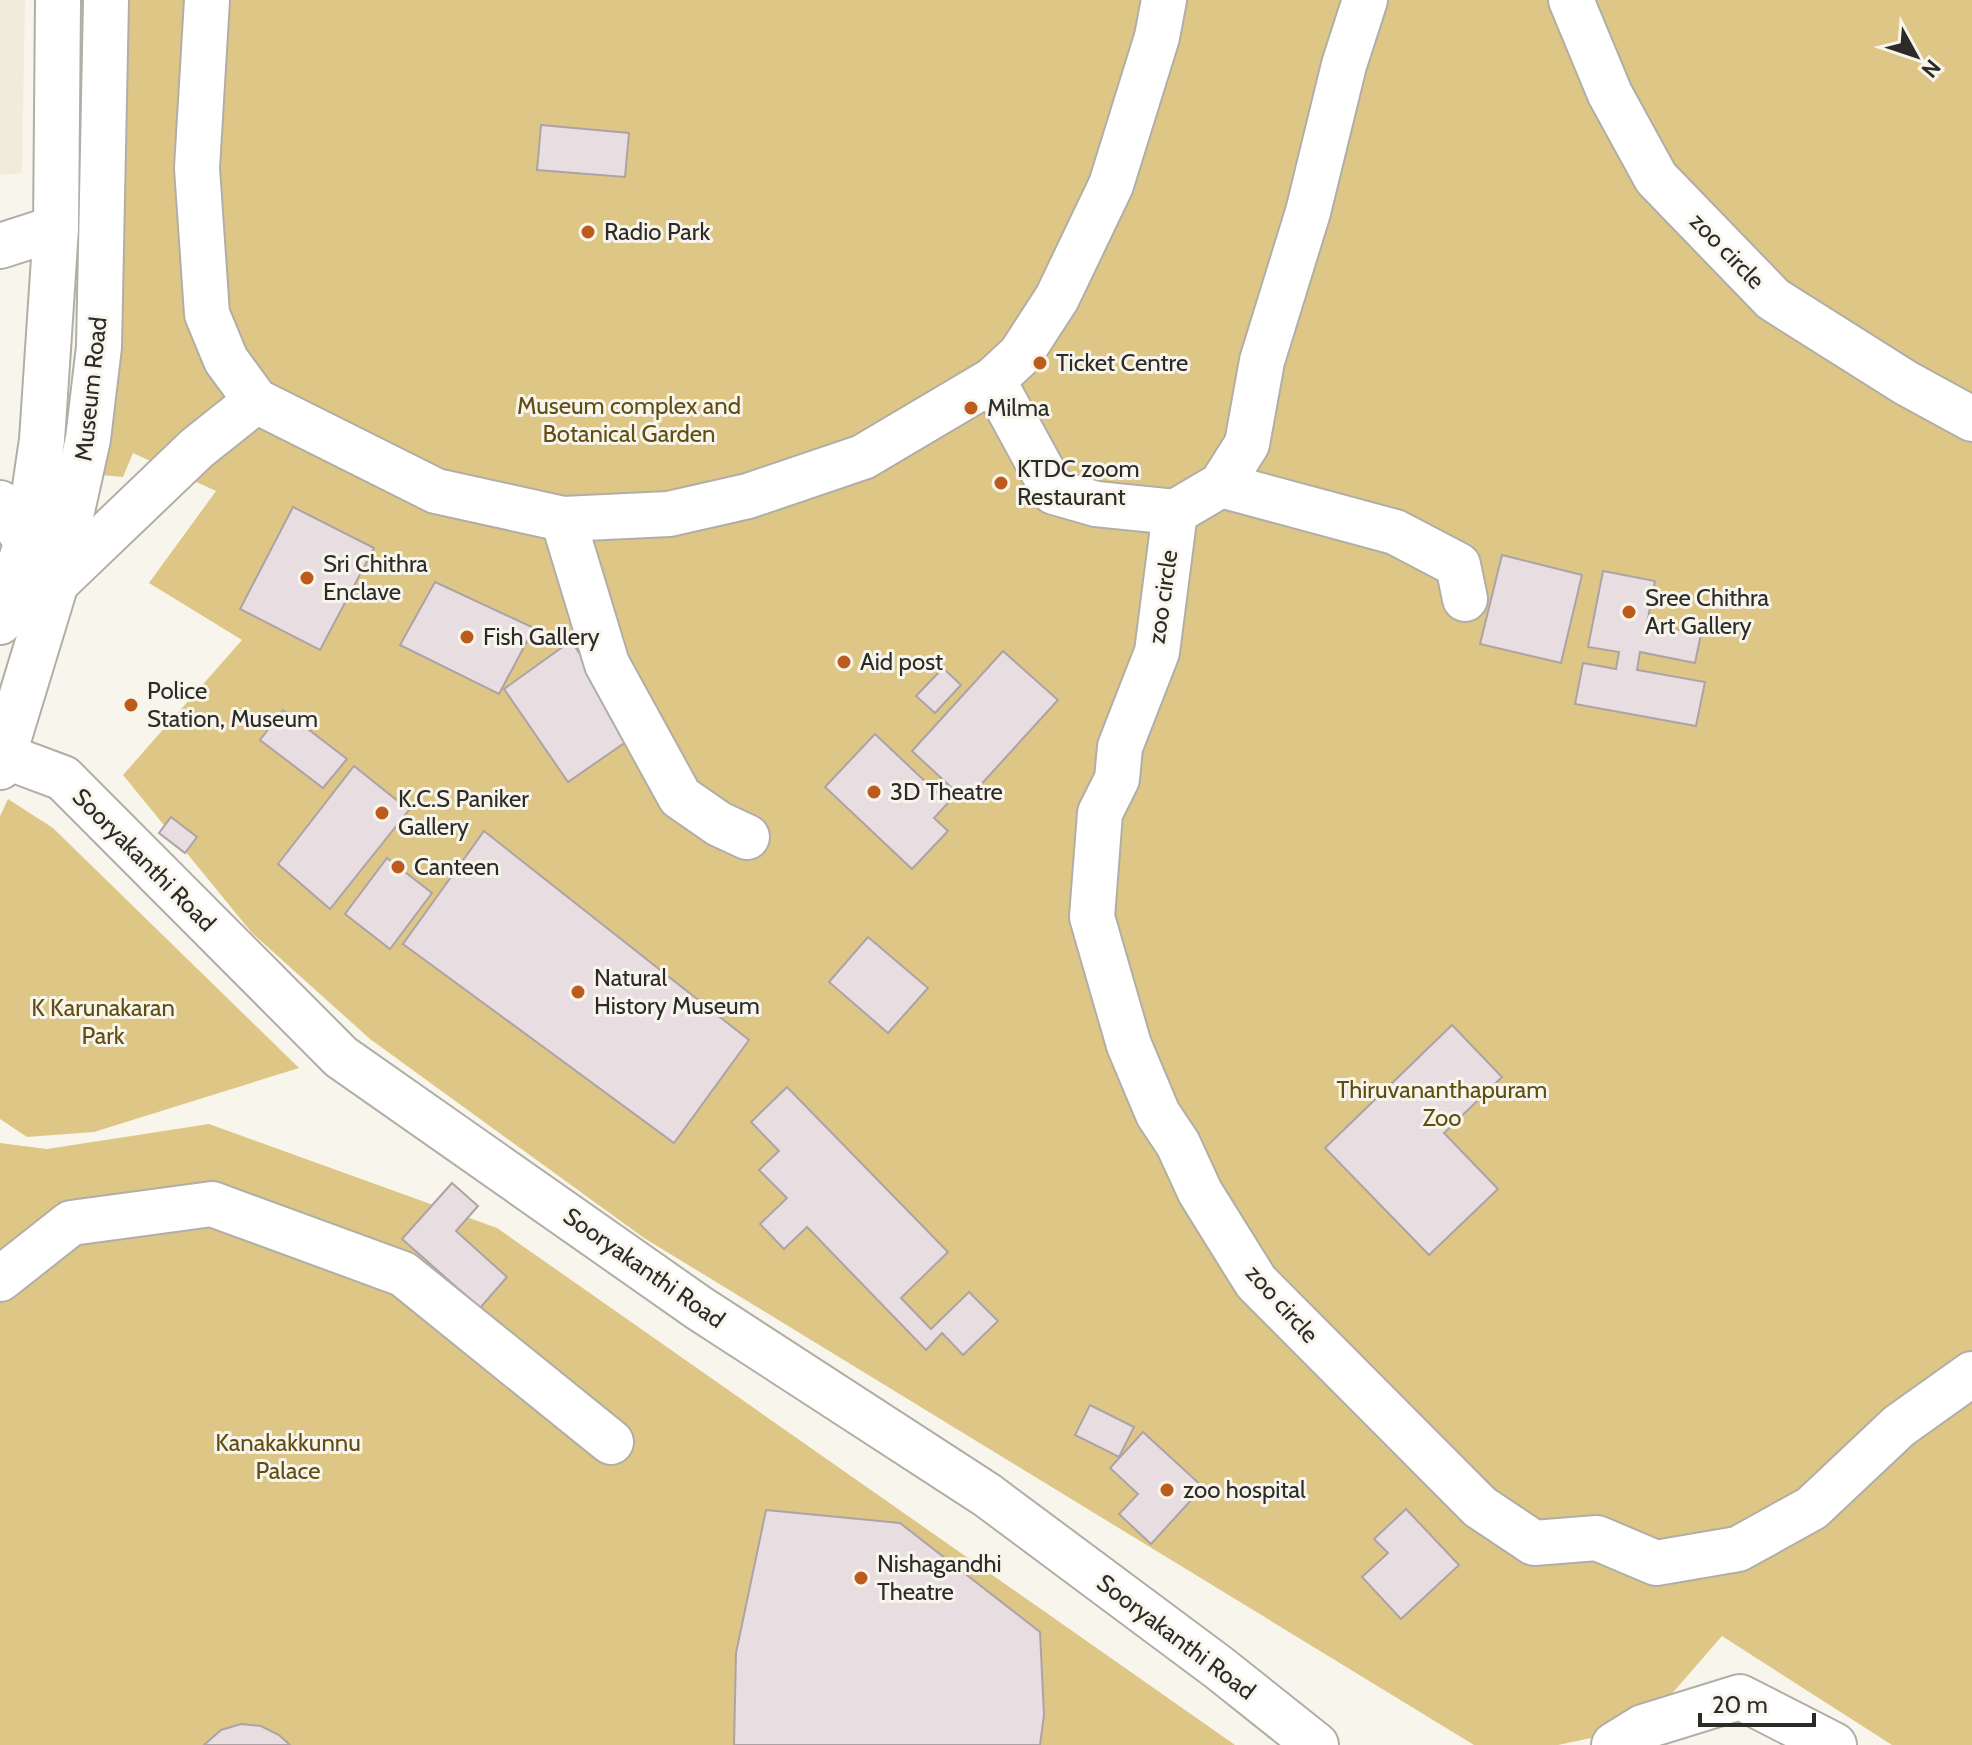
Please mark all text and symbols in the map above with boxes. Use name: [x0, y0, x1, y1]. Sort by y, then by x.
north arrow: [1876, 16, 1956, 96]
text: N: [1916, 54, 1946, 83]
street label: zoo circle: [1684, 206, 1771, 295]
place label: Radio Park: [604, 217, 710, 246]
marker: Radio Park: [579, 223, 597, 241]
street label: Museum Road: [68, 315, 113, 463]
place label: Ticket Centre: [1056, 348, 1188, 377]
marker: Ticket Centre: [1031, 354, 1049, 372]
park label: Museum complex and Botanical Garden: [517, 391, 741, 448]
place label: Milma: [987, 393, 1050, 422]
marker: Milma: [962, 399, 980, 417]
place label: KTDC zoom Restaurant: [1017, 454, 1140, 511]
marker: KTDC zoom Restaurant: [992, 474, 1010, 492]
street label: zoo circle: [1142, 548, 1183, 646]
place label: Sri Chithra Enclave: [323, 549, 428, 606]
marker: Sri Chithra Enclave: [298, 569, 316, 587]
place label: Sree Chithra Art Gallery: [1645, 583, 1770, 640]
marker: Sree Chithra Art Gallery: [1620, 603, 1638, 621]
place label: Fish Gallery: [483, 622, 600, 651]
marker: Fish Gallery: [458, 628, 476, 646]
place label: Aid post: [860, 647, 943, 676]
marker: Aid post: [835, 653, 853, 671]
place label: Police Station, Museum: [147, 676, 318, 733]
marker: Police Station, Museum: [122, 696, 140, 714]
place label: 3D Theatre: [890, 777, 1003, 806]
street label: Sooryakanthi Road: [67, 782, 222, 937]
marker: 3D Theatre: [865, 783, 883, 801]
place label: K.C.S Paniker Gallery: [398, 784, 529, 841]
marker: K.C.S Paniker Gallery: [373, 804, 391, 822]
place label: Canteen: [414, 852, 500, 881]
marker: Canteen: [389, 858, 407, 876]
place label: Natural History Museum: [594, 963, 760, 1020]
marker: Natural History Museum: [569, 983, 587, 1001]
park label: K Karunakaran Park: [31, 993, 175, 1050]
park label: Thiruvananthapuram Zoo: [1337, 1075, 1547, 1132]
street label: Sooryakanthi Road: [558, 1201, 731, 1334]
street label: zoo circle: [1240, 1259, 1325, 1349]
park label: Kanakakkunnu Palace: [215, 1428, 361, 1485]
place label: zoo hospital: [1183, 1475, 1306, 1504]
marker: zoo hospital: [1158, 1481, 1176, 1499]
place label: Nishagandhi Theatre: [877, 1549, 1002, 1606]
street label: Sooryakanthi Road: [1091, 1568, 1261, 1706]
marker: Nishagandhi Theatre: [852, 1569, 870, 1587]
scale bar: [1700, 1677, 1814, 1727]
text: 20 m: [1712, 1690, 1768, 1719]

